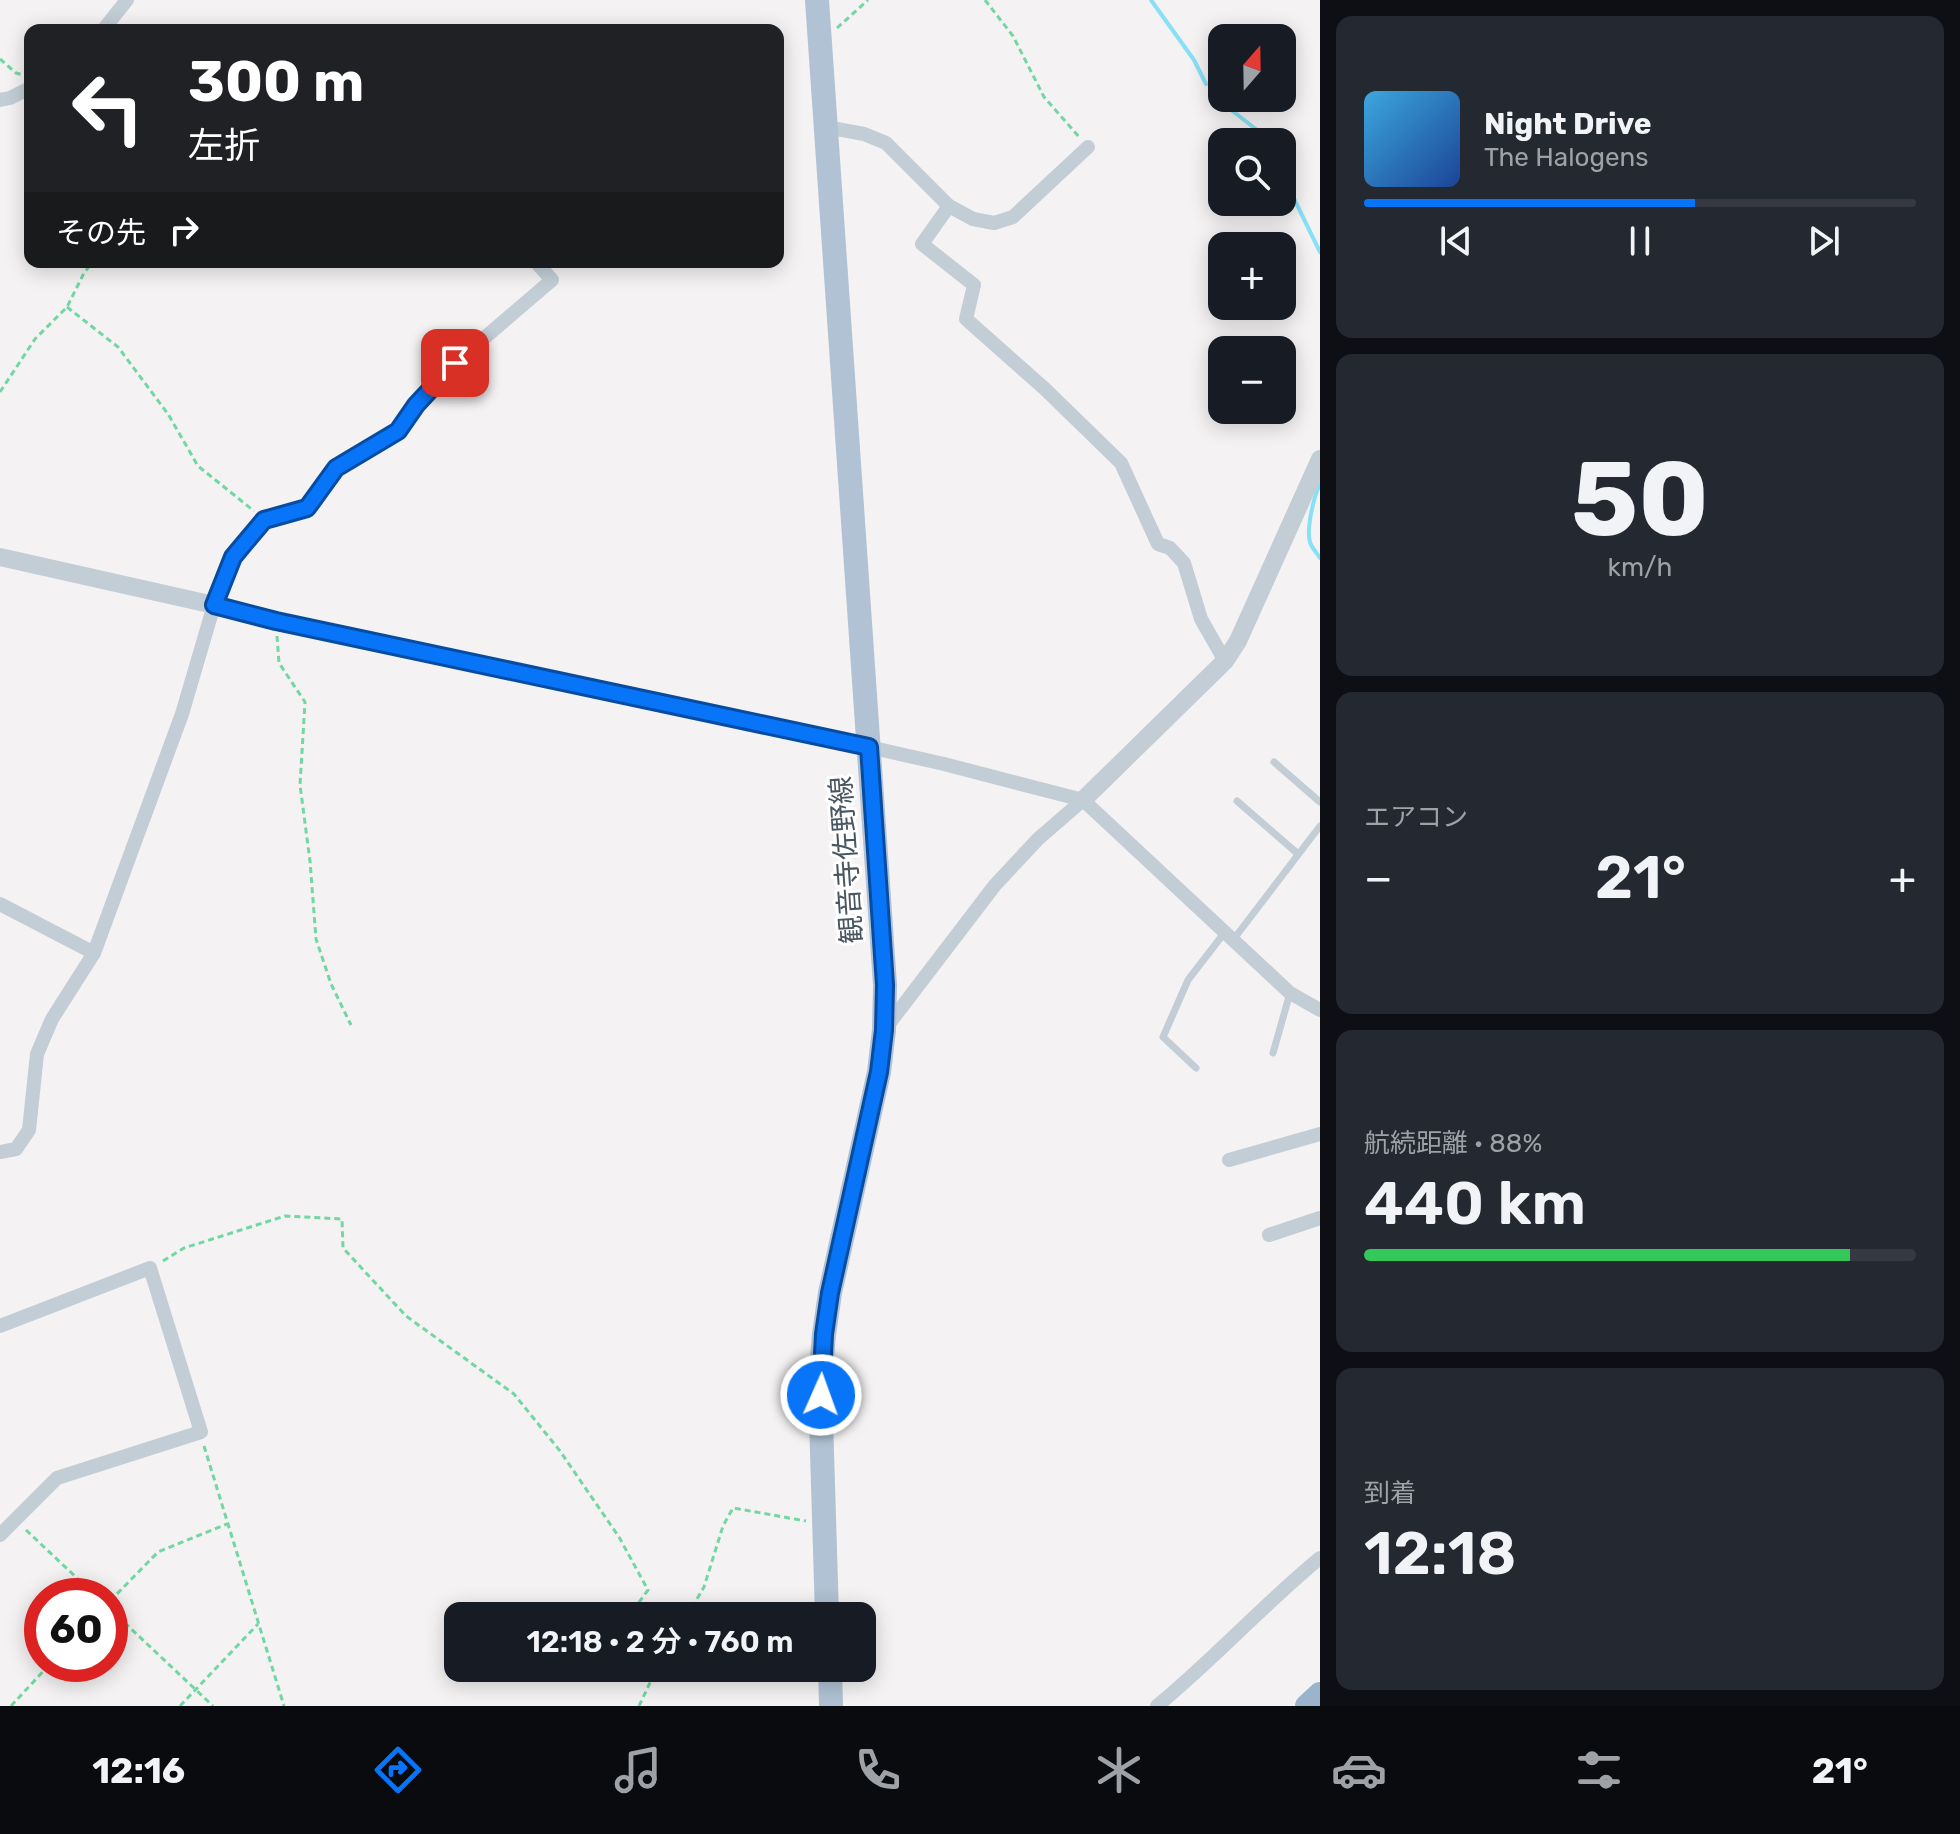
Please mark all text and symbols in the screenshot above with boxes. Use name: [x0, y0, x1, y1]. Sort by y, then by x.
north arrow: [1208, 24, 1296, 112]
map controls: [1208, 24, 1296, 424]
text: 300 m: [188, 49, 364, 115]
icon: left: [56, 56, 160, 160]
text: Night Drive: [1484, 106, 1652, 142]
text: 左折: [188, 124, 260, 167]
button: search: [1208, 128, 1296, 216]
text: The Halogens: [1484, 142, 1649, 173]
icon: right: [162, 208, 206, 252]
text: その先: [56, 215, 146, 251]
icon: previous: [1434, 219, 1478, 263]
icon: pause: [1618, 219, 1662, 263]
icon: next: [1802, 219, 1846, 263]
button: +: [1208, 232, 1296, 320]
pin: [421, 329, 489, 397]
button: −: [1208, 336, 1296, 424]
icon: arrive: [433, 341, 477, 385]
text: 50: [1571, 438, 1709, 561]
text: km/h: [1608, 552, 1672, 583]
street label: 観音寺佐野線: [824, 775, 869, 945]
text: エアコン: [1364, 802, 1468, 833]
text: 21°: [1595, 842, 1686, 913]
text: −: [1364, 852, 1393, 904]
text: +: [1889, 852, 1916, 904]
text: 航続距離 · 88%: [1364, 1128, 1542, 1159]
text: 440 km: [1364, 1168, 1586, 1239]
position arrow: [779, 1353, 863, 1437]
text: 到着: [1364, 1478, 1416, 1509]
text: 12:18: [1364, 1518, 1516, 1589]
speed limit sign: 60: [24, 1578, 128, 1682]
text: 12:18 · 2 分 · 760 m: [526, 1624, 794, 1660]
icon: directions: [370, 1742, 426, 1798]
icon: music: [610, 1742, 666, 1798]
icon: phone: [850, 1742, 906, 1798]
icon: climate: [1091, 1742, 1147, 1798]
icon: car: [1331, 1742, 1387, 1798]
icon: filters: [1571, 1742, 1627, 1798]
text: 12:16: [92, 1749, 185, 1792]
text: 21°: [1812, 1749, 1868, 1792]

